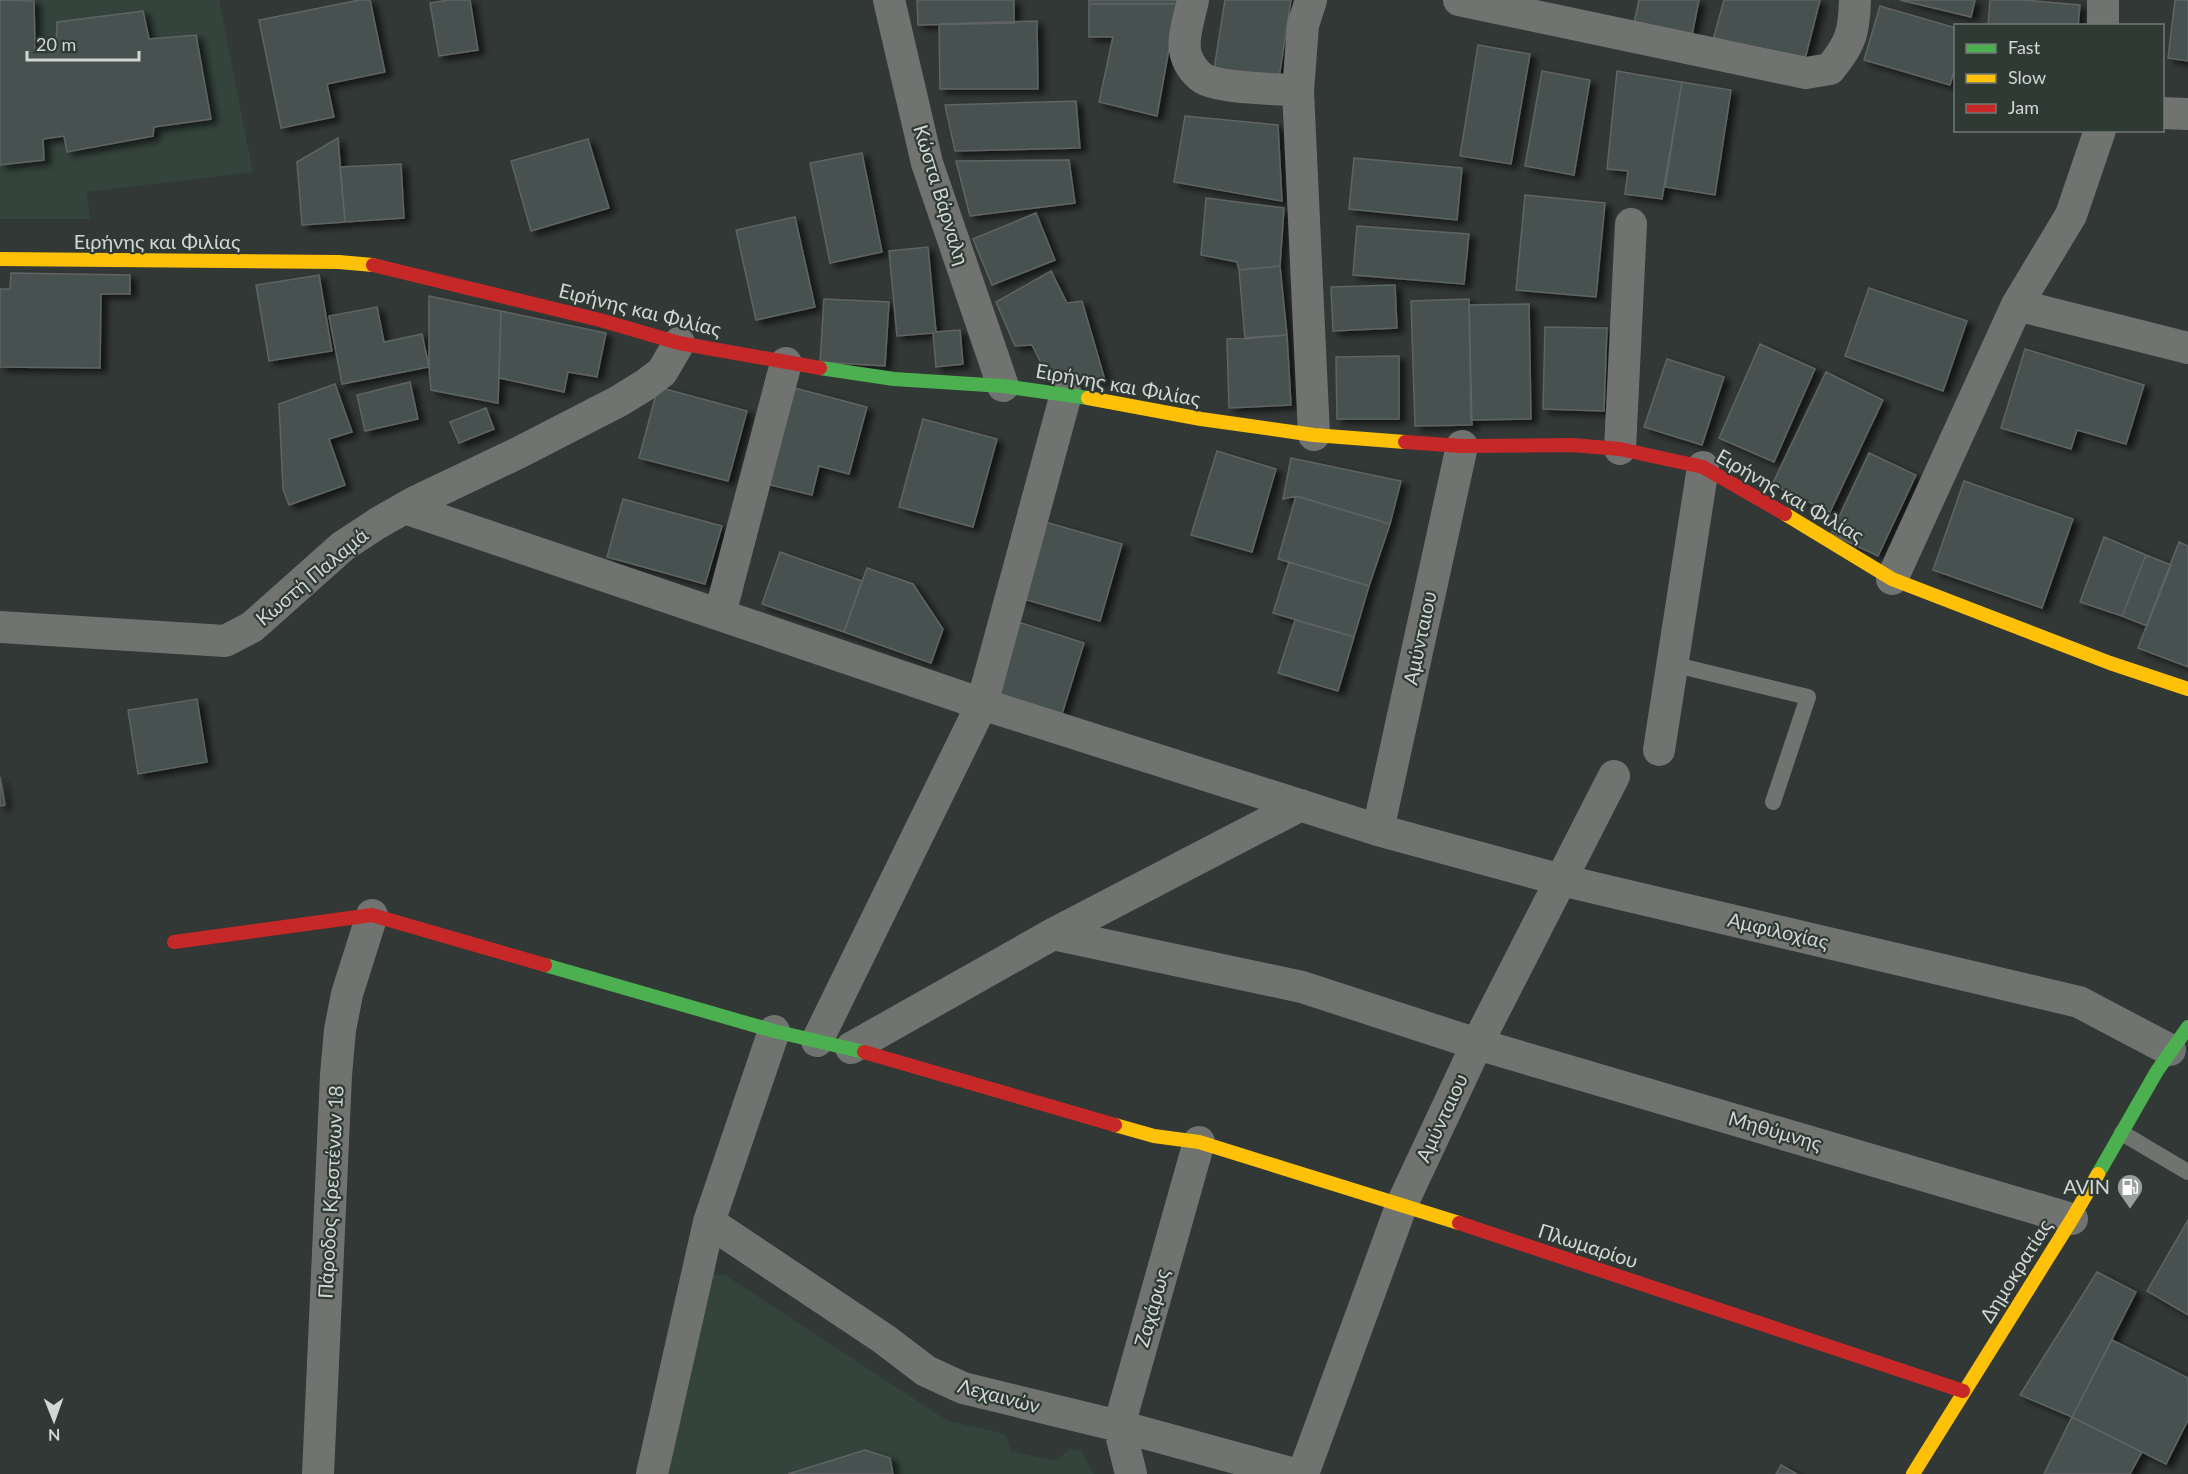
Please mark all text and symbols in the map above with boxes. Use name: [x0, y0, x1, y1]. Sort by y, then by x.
scale bar: [27, 24, 140, 62]
legend: [1954, 24, 2164, 132]
text: 20 m: [36, 33, 76, 55]
text: Fast: [2008, 36, 2041, 58]
text: Slow: [2008, 66, 2046, 88]
text: Jam: [2008, 96, 2039, 118]
street label: Κώστα Βάρναλη: [909, 122, 975, 268]
street label: Ειρήνης και Φιλίας: [74, 229, 240, 253]
street label: Ειρήνης και Φιλίας: [557, 277, 724, 341]
street label: Ειρήνης και Φιλίας: [1034, 358, 1202, 410]
street label: Ειρήνης και Φιλίας: [1712, 443, 1869, 547]
street label: Κωστή Παλαμά: [250, 522, 372, 630]
street label: Αμύνταιου: [1397, 589, 1441, 687]
street label: Αμφιλοχίας: [1726, 907, 1831, 953]
street label: Αμύνταιου: [1410, 1069, 1472, 1166]
street label: Πάροδος Κρεστένων 18: [312, 1085, 348, 1299]
street label: Μηθύμνης: [1726, 1105, 1825, 1155]
fuel station icon: AVIN: [2115, 1172, 2145, 1210]
place label: AVIN: [2063, 1174, 2110, 1198]
street label: Δημοκρατίας: [1974, 1214, 2056, 1326]
street label: Πλωμαρίου: [1535, 1218, 1641, 1272]
street label: Ζαχάρως: [1128, 1266, 1174, 1350]
street label: Λεχαινών: [956, 1373, 1043, 1417]
north arrow: [24, 1390, 84, 1450]
text: N: [48, 1426, 61, 1445]

